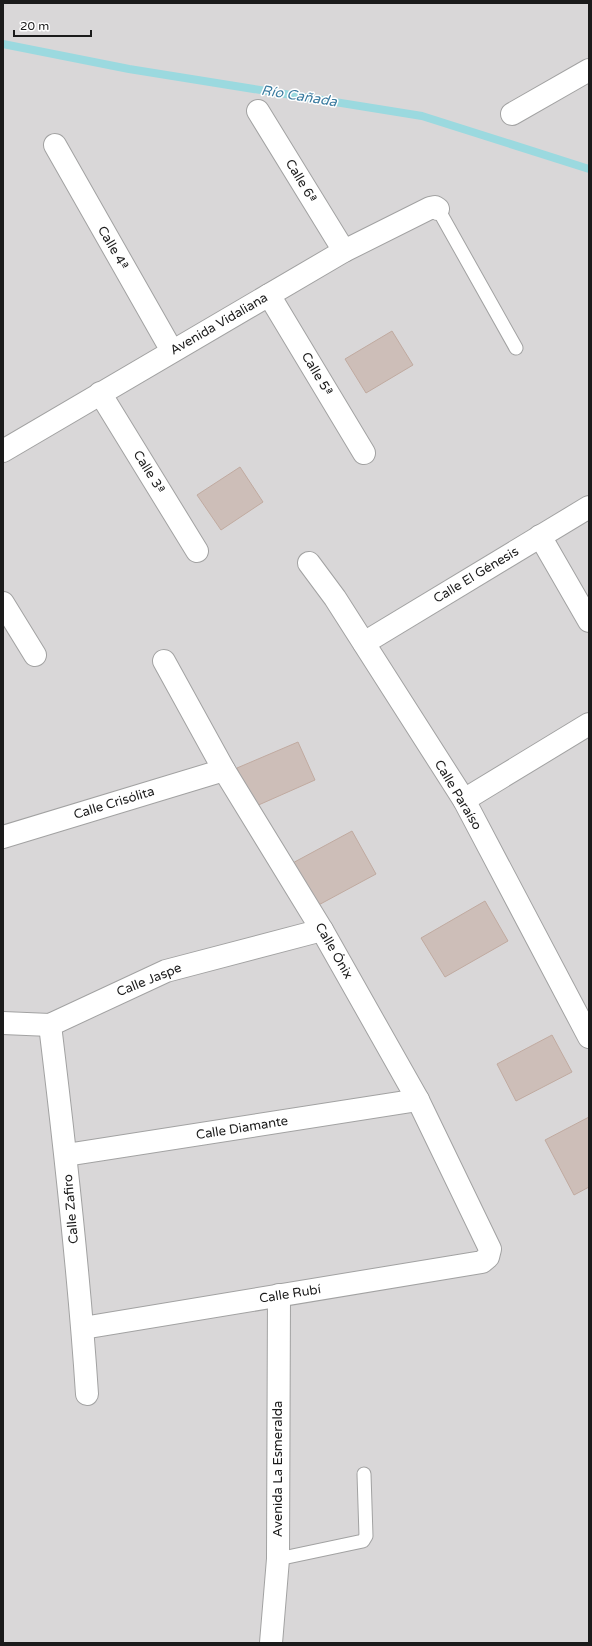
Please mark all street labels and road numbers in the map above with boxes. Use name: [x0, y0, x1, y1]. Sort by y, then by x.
street label: Calle 6ª: [282, 156, 320, 206]
street label: Calle 4ª: [94, 223, 132, 273]
street label: Avenida Vidaliana: [167, 290, 271, 358]
street label: Calle 5ª: [298, 349, 336, 399]
street label: Calle 3ª: [129, 447, 169, 497]
street label: Calle El Génesis: [430, 543, 522, 607]
street label: Calle Paraíso: [431, 757, 485, 833]
street label: Calle Crisólita: [72, 783, 156, 823]
street label: Calle Ónix: [312, 920, 356, 982]
street label: Calle Jaspe: [114, 960, 184, 1000]
street label: Calle Diamante: [195, 1113, 289, 1143]
street label: Calle Zafiro: [60, 1173, 82, 1245]
street label: Calle Rubí: [258, 1281, 322, 1307]
street label: Avenida La Esmeralda: [270, 1401, 286, 1537]

